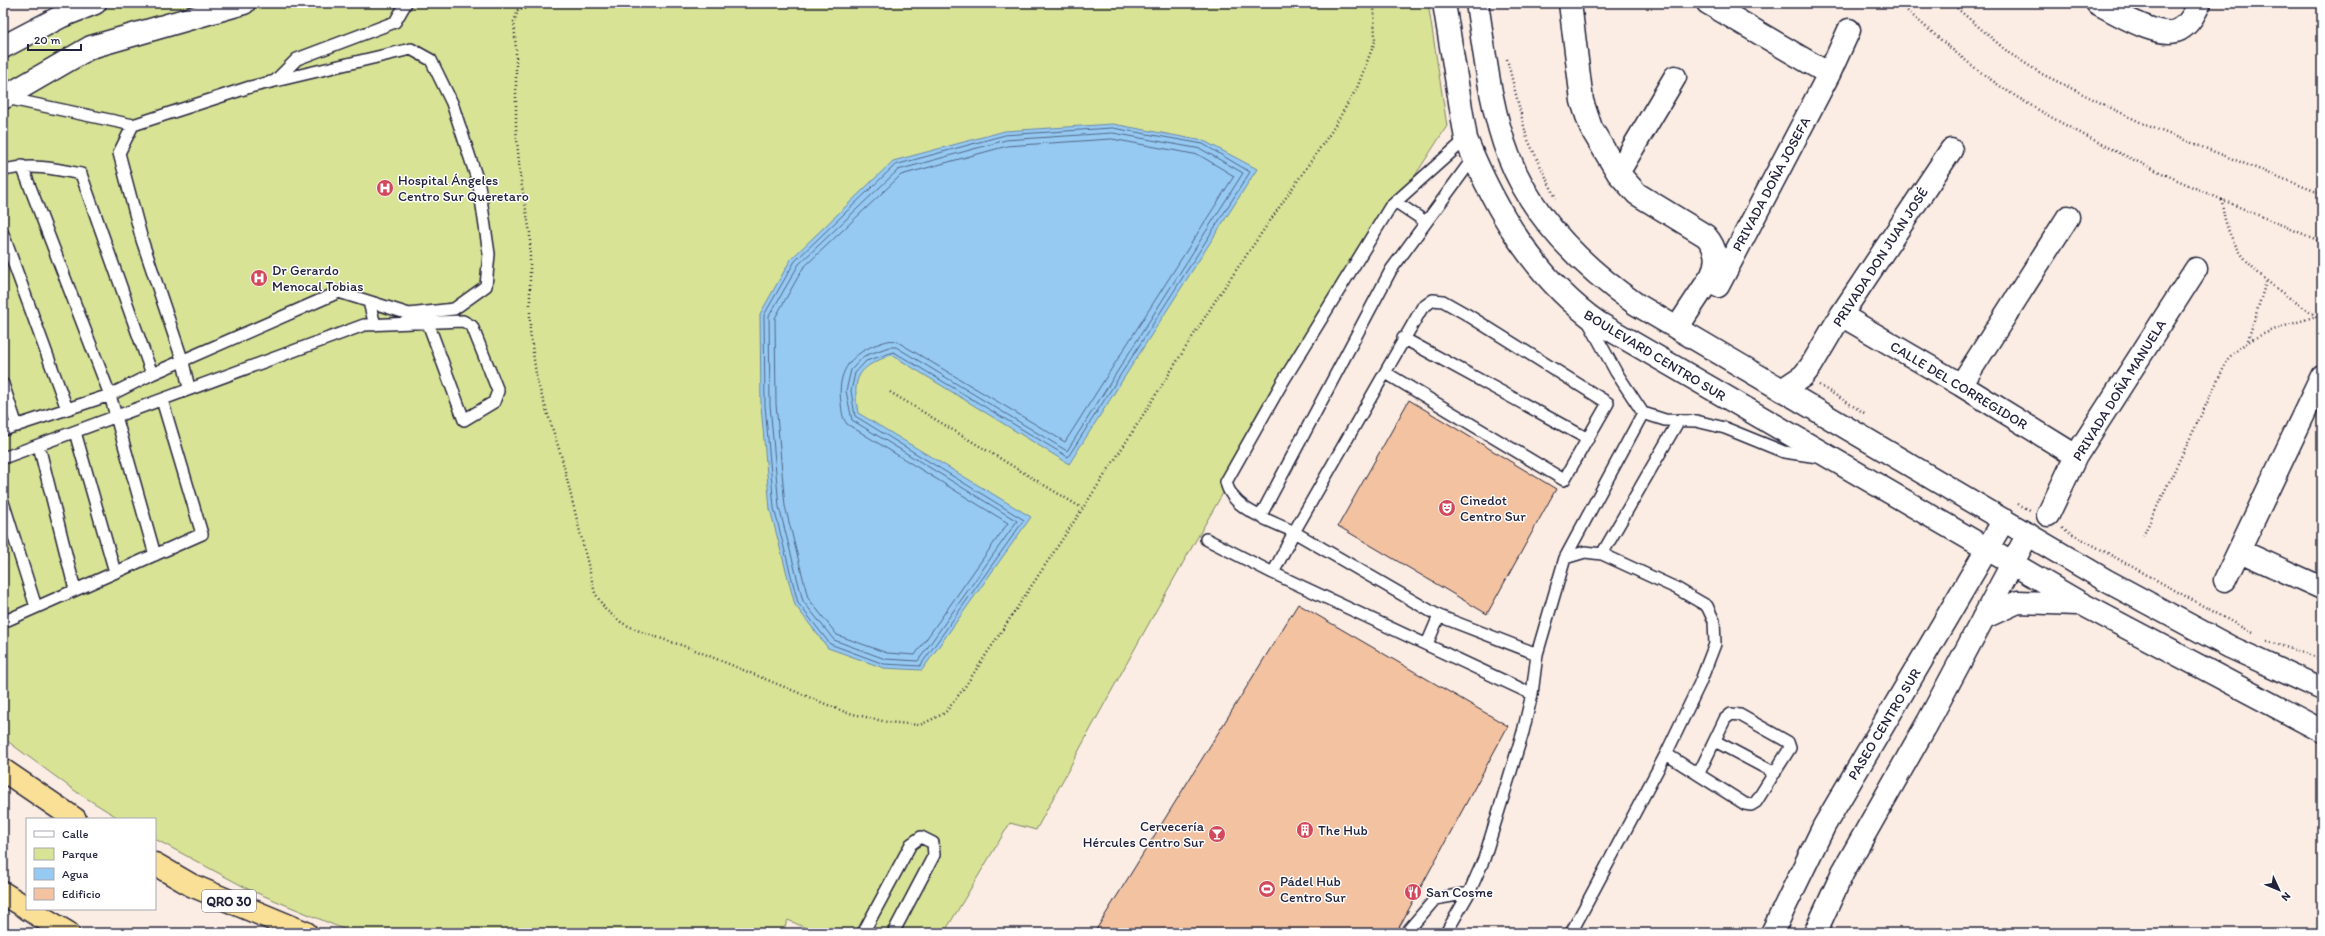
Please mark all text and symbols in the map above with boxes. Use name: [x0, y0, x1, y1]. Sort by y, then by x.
scale bar: [28, 26, 81, 52]
text: 20 m: [34, 33, 61, 47]
street label: PRIVADA DOÑA JOSEFA: [1729, 114, 1814, 254]
place label: Hospital Ángeles Centro Sur Queretaro: [398, 172, 529, 205]
hospital icon: Hospital Ángeles Centro Sur Queretaro: [375, 178, 395, 198]
street label: PRIVADA DON JUAN JOSÉ: [1829, 184, 1932, 330]
place label: Dr Gerardo Menocal Tobias: [272, 262, 363, 295]
hospital icon: Dr Gerardo Menocal Tobias: [249, 268, 269, 288]
street label: BOULEVARD CENTRO SUR: [1581, 306, 1729, 405]
street label: PRIVADA DOÑA MANUELA: [2069, 316, 2170, 464]
street label: CALLE DEL CORREGIDOR: [1887, 338, 2031, 433]
place label: Cinedot Centro Sur: [1460, 492, 1526, 525]
theatre icon: Cinedot Centro Sur: [1437, 498, 1457, 518]
street label: PASEO CENTRO SUR: [1844, 665, 1925, 783]
legend: [26, 818, 156, 910]
place label: Cervecería Hércules Centro Sur: [1083, 818, 1205, 851]
building icon: The Hub: [1295, 820, 1315, 840]
place label: The Hub: [1318, 822, 1368, 839]
bar icon: Cervecería Hércules Centro Sur: [1207, 824, 1227, 844]
text: Calle: [62, 827, 89, 841]
text: Parque: [62, 847, 98, 861]
text: Agua: [62, 867, 88, 881]
north arrow: [2259, 870, 2299, 910]
place label: Pádel Hub Centro Sur: [1280, 873, 1346, 906]
sports icon: Pádel Hub Centro Sur: [1257, 879, 1277, 899]
restaurant icon: San Cosme: [1403, 882, 1423, 902]
place label: San Cosme: [1426, 884, 1493, 901]
text: Edificio: [62, 887, 101, 901]
text: N: [2279, 889, 2293, 904]
road number: QRO 30: [202, 890, 256, 912]

